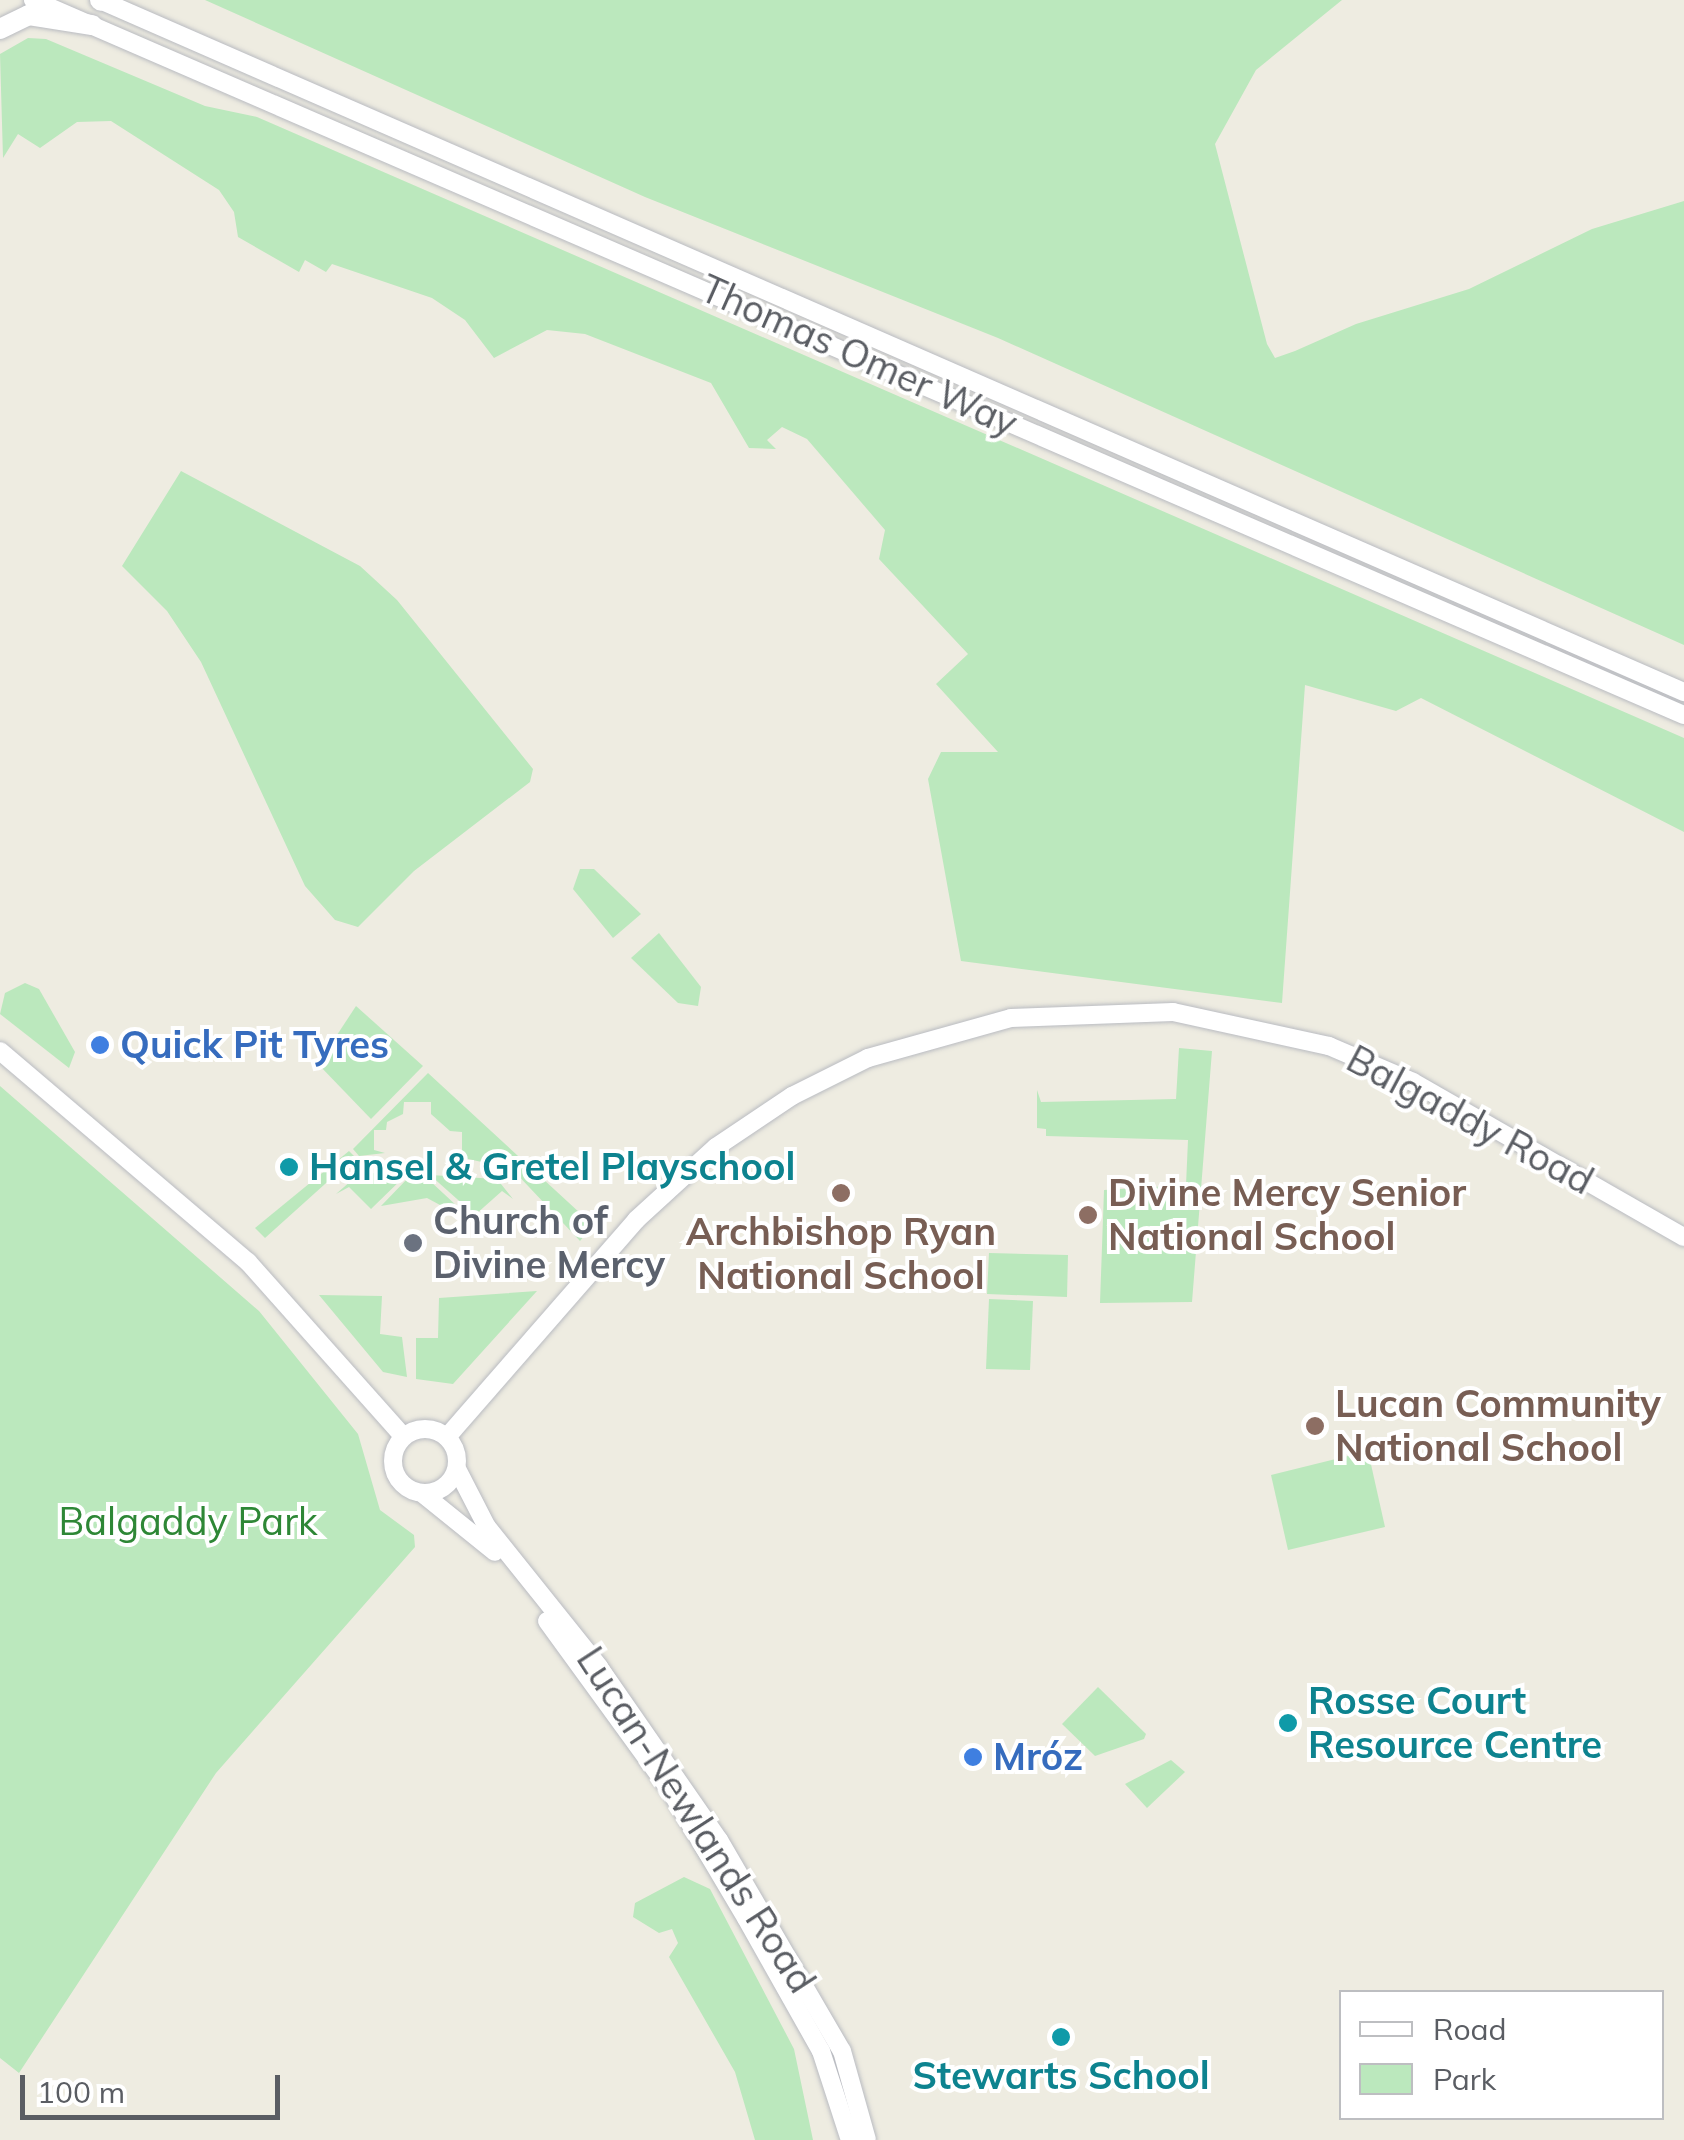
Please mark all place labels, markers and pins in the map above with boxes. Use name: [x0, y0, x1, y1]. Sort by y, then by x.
place label: Quick Pit Tyres: [120, 1022, 389, 1068]
marker: Quick Pit Tyres: [89, 1034, 111, 1056]
place label: Hansel & Gretel Playschool: [309, 1144, 795, 1190]
marker: Hansel & Gretel Playschool: [278, 1156, 300, 1178]
place label: Divine Mercy Senior National School: [1108, 1170, 1466, 1260]
marker: Archbishop Ryan National School: [830, 1182, 852, 1204]
place label: Church of Divine Mercy: [433, 1198, 665, 1288]
marker: Divine Mercy Senior National School: [1077, 1204, 1099, 1226]
place label: Archbishop Ryan National School: [686, 1209, 996, 1298]
marker: Church of Divine Mercy: [402, 1232, 424, 1254]
place label: Lucan Community National School: [1335, 1381, 1661, 1470]
marker: Lucan Community National School: [1304, 1415, 1326, 1437]
place label: Rosse Court Resource Centre: [1308, 1678, 1602, 1768]
marker: Rosse Court Resource Centre: [1277, 1712, 1299, 1734]
place label: Mróz: [993, 1734, 1083, 1780]
marker: Mróz: [962, 1746, 984, 1768]
marker: Stewarts School: [1050, 2026, 1072, 2048]
place label: Stewarts School: [912, 2053, 1210, 2099]

